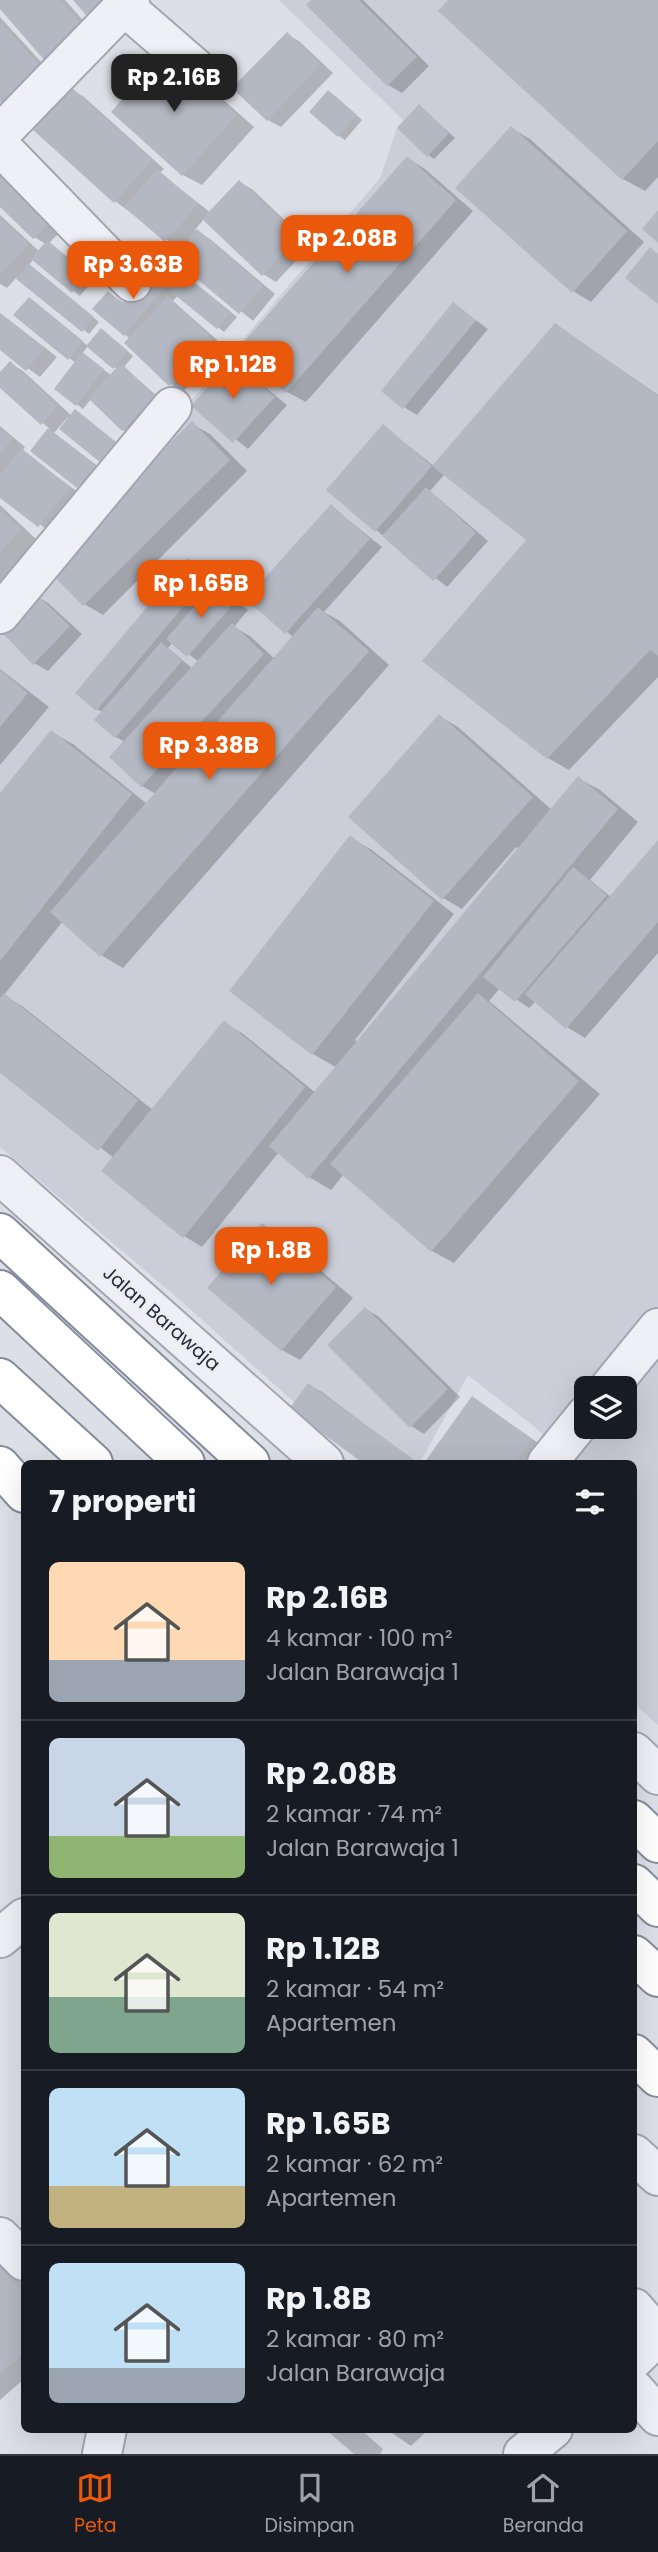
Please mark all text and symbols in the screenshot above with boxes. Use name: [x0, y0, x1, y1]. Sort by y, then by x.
pin: Rp 2.16B: [102, 54, 246, 114]
text: Rp 2.16B: [127, 61, 221, 93]
pin: Rp 2.08B: [275, 216, 419, 275]
text: Rp 2.08B: [297, 222, 397, 254]
pin: Rp 3.63B: [61, 242, 205, 301]
text: Rp 3.63B: [83, 248, 183, 280]
pin: Rp 1.12B: [161, 342, 305, 401]
text: Rp 1.12B: [189, 348, 277, 380]
pin: Rp 1.65B: [129, 560, 273, 620]
text: Rp 1.65B: [153, 567, 249, 599]
pin: Rp 3.38B: [137, 722, 281, 782]
text: Rp 3.38B: [159, 729, 259, 761]
pin: Rp 1.8B: [206, 1228, 336, 1287]
text: Rp 1.8B: [231, 1234, 311, 1266]
street label: Jalan Barawaja: [97, 1260, 226, 1377]
map controls: [574, 1376, 637, 1439]
button: layers: [574, 1376, 637, 1439]
text: 7 properti: [49, 1480, 196, 1523]
icon: filters: [571, 1483, 609, 1521]
text: Rp 2.16B: [266, 1576, 388, 1619]
icon: home: [105, 1590, 189, 1674]
text: 4 kamar · 100 m²: [266, 1622, 453, 1654]
text: Jalan Barawaja 1: [266, 1656, 459, 1688]
text: Rp 2.08B: [266, 1752, 397, 1795]
icon: home: [105, 1766, 189, 1850]
text: 2 kamar · 74 m²: [266, 1798, 442, 1830]
text: Jalan Barawaja 1: [266, 1832, 459, 1864]
text: Rp 1.12B: [266, 1927, 380, 1970]
icon: home: [105, 1941, 189, 2025]
text: 2 kamar · 54 m²: [266, 1973, 444, 2005]
text: Apartemen: [266, 2007, 396, 2039]
text: Rp 1.65B: [266, 2102, 390, 2145]
icon: home: [105, 2116, 189, 2200]
text: 2 kamar · 62 m²: [266, 2148, 443, 2180]
text: Apartemen: [266, 2182, 396, 2214]
text: Rp 1.8B: [266, 2277, 371, 2320]
icon: home: [105, 2291, 189, 2375]
text: 2 kamar · 80 m²: [266, 2323, 444, 2355]
text: Jalan Barawaja: [266, 2357, 445, 2389]
tab: Peta: [74, 2469, 117, 2540]
tab: Disimpan: [265, 2469, 355, 2540]
tab: Beranda: [503, 2469, 584, 2540]

